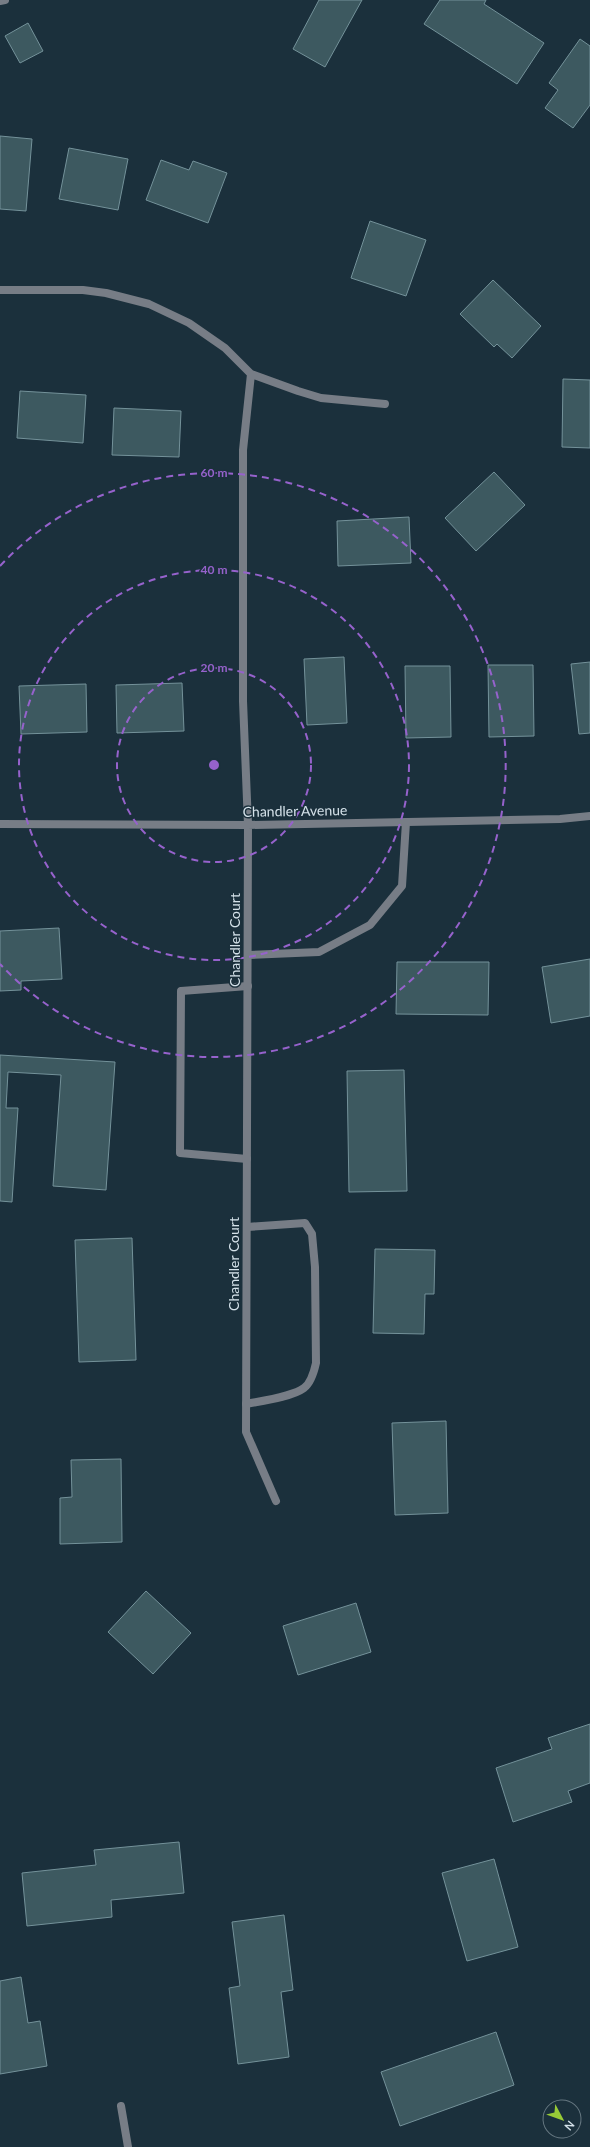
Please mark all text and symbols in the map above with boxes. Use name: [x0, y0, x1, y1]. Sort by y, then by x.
text: 60 m: [201, 465, 227, 480]
text: 40 m: [201, 562, 227, 577]
text: 20 m: [201, 660, 227, 675]
centre of rings: [207, 758, 221, 772]
street label: Chandler Avenue: [242, 801, 347, 820]
street label: Chandler Court: [226, 893, 243, 987]
street label: Chandler Court: [225, 1217, 242, 1311]
north arrow: [542, 2099, 582, 2139]
text: N: [562, 2118, 578, 2133]

